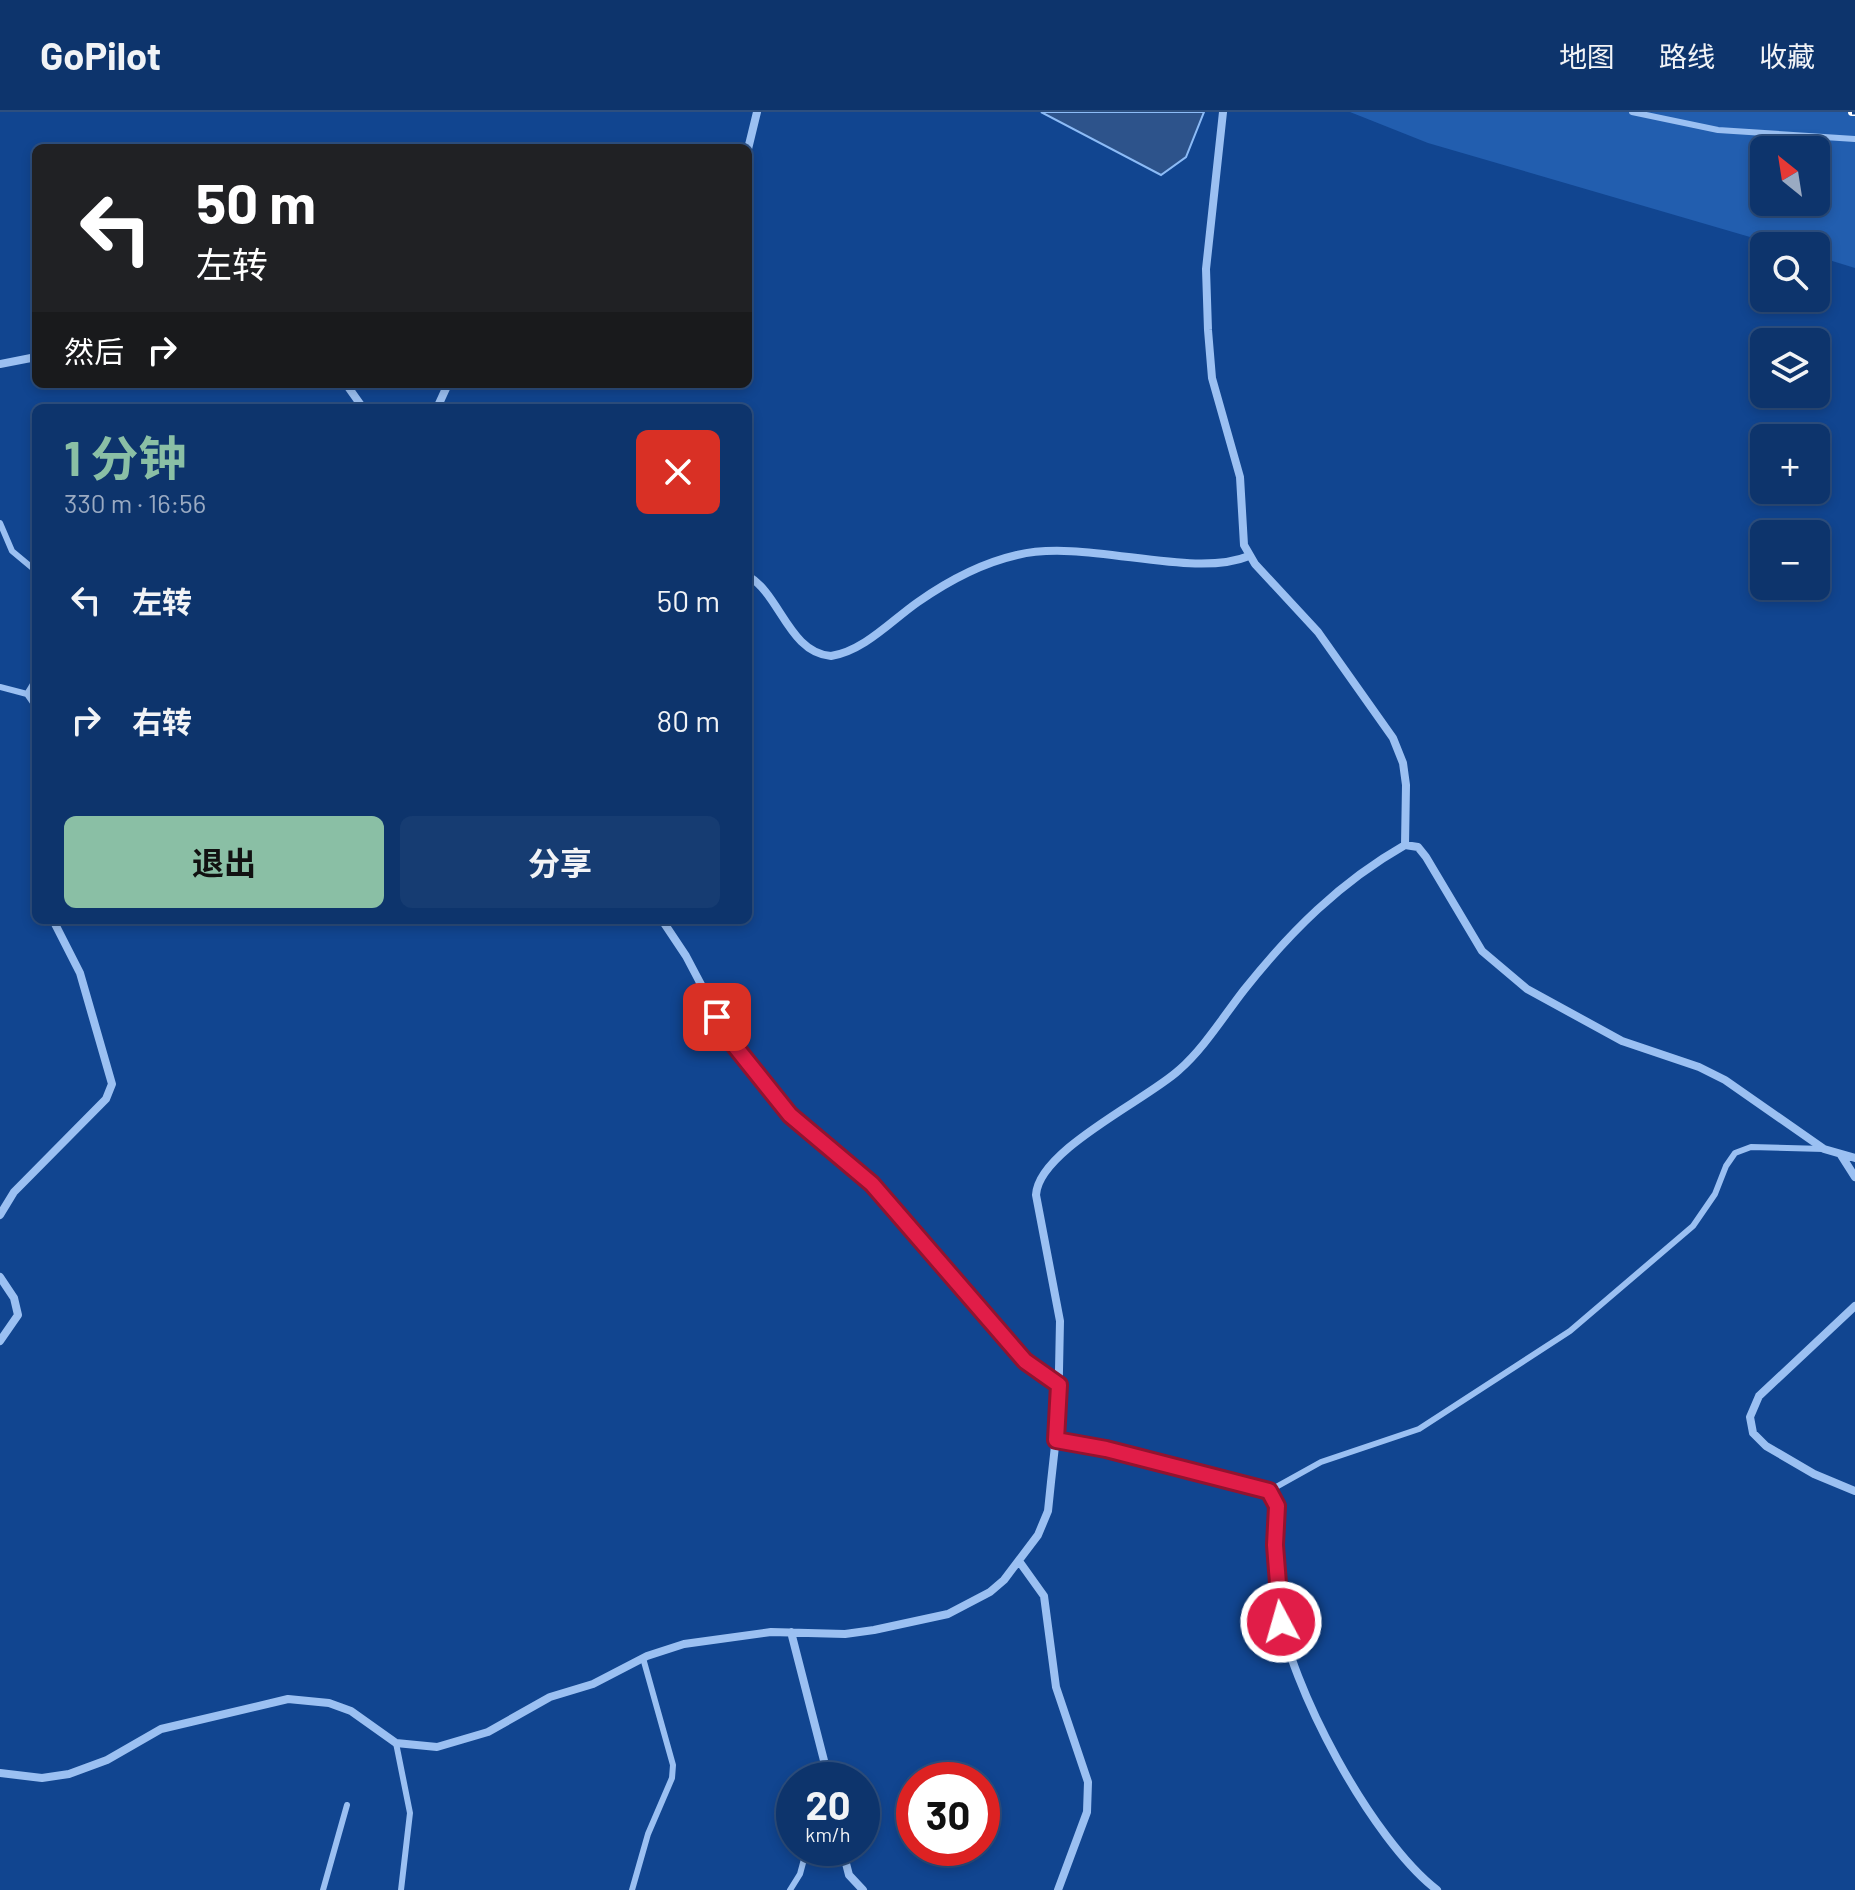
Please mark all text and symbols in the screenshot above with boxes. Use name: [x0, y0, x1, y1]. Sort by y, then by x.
text: GoPilot: [40, 32, 161, 78]
text: 地图: [1559, 39, 1615, 73]
text: 路线: [1659, 39, 1715, 73]
text: 收藏: [1759, 39, 1815, 73]
north arrow: [1750, 136, 1830, 216]
map controls: [1750, 136, 1830, 600]
text: 50 m: [196, 168, 316, 235]
icon: left: [64, 176, 168, 280]
button: search: [1750, 232, 1830, 312]
text: 左转: [196, 242, 268, 285]
icon: right: [140, 328, 184, 372]
button: layers: [1750, 328, 1830, 408]
text: 然后: [64, 333, 124, 369]
button: +: [1750, 424, 1830, 504]
text: 1 分钟: [64, 428, 187, 486]
button: close: [636, 430, 720, 514]
text: 330 m · 16:56: [64, 487, 206, 518]
button: −: [1750, 520, 1830, 600]
icon: left: [64, 578, 108, 622]
text: 50 m: [657, 582, 720, 618]
text: 左转: [132, 583, 192, 619]
icon: right: [64, 698, 108, 742]
text: 80 m: [657, 702, 720, 738]
text: 右转: [132, 703, 192, 739]
button: 退出: [64, 816, 384, 908]
button: 分享: [400, 816, 720, 908]
pin: [683, 983, 751, 1051]
icon: arrive: [695, 995, 739, 1039]
position arrow: [1239, 1580, 1323, 1664]
speed limit sign: 30: [896, 1762, 1000, 1866]
text: 20: [805, 1780, 851, 1828]
text: km/h: [805, 1822, 851, 1846]

